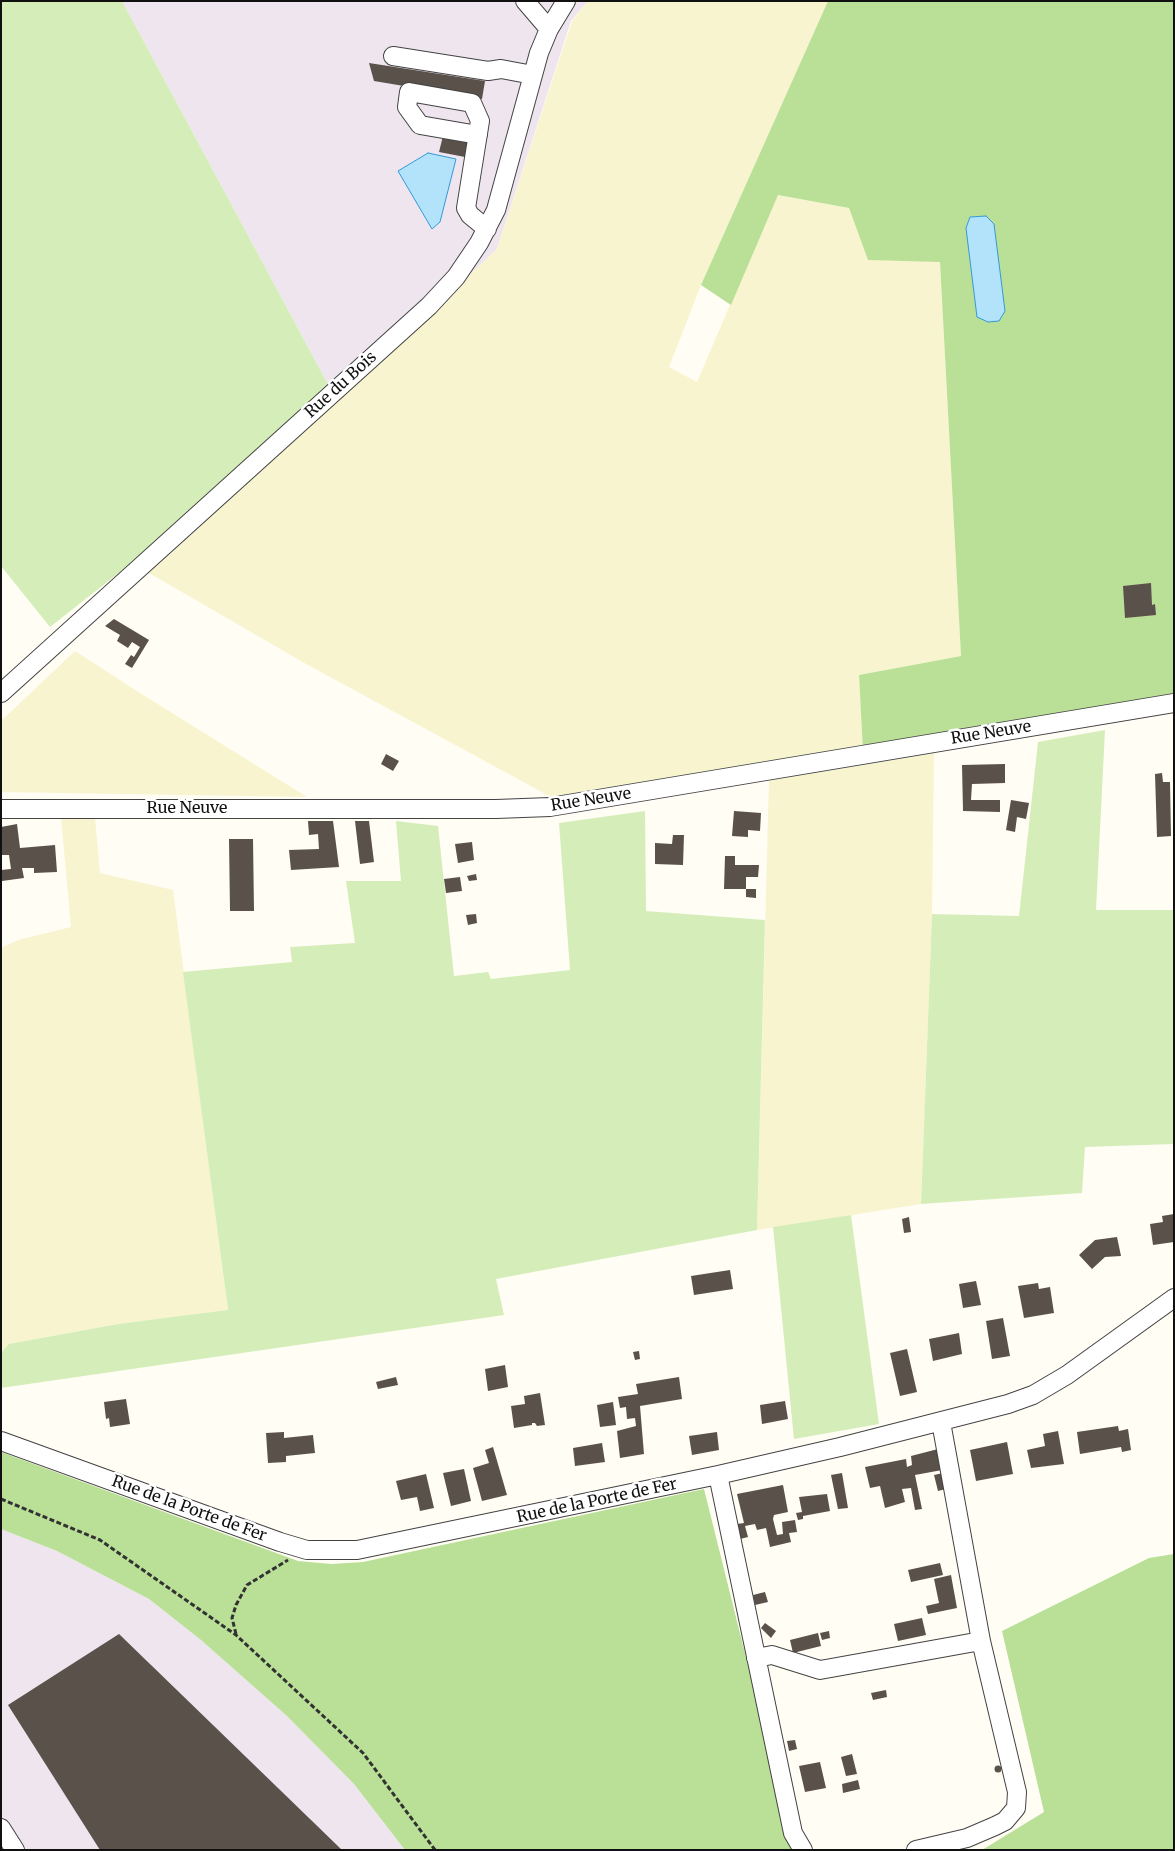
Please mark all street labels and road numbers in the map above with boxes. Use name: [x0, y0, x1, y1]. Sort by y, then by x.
street label: Rue du Bois: [301, 348, 381, 422]
street label: Rue Neuve: [950, 717, 1032, 749]
street label: Rue Neuve: [550, 784, 632, 816]
street label: Rue Neuve: [147, 798, 227, 818]
street label: Rue de la Porte de Fer: [109, 1472, 269, 1546]
street label: Rue de la Porte de Fer: [515, 1475, 679, 1527]

